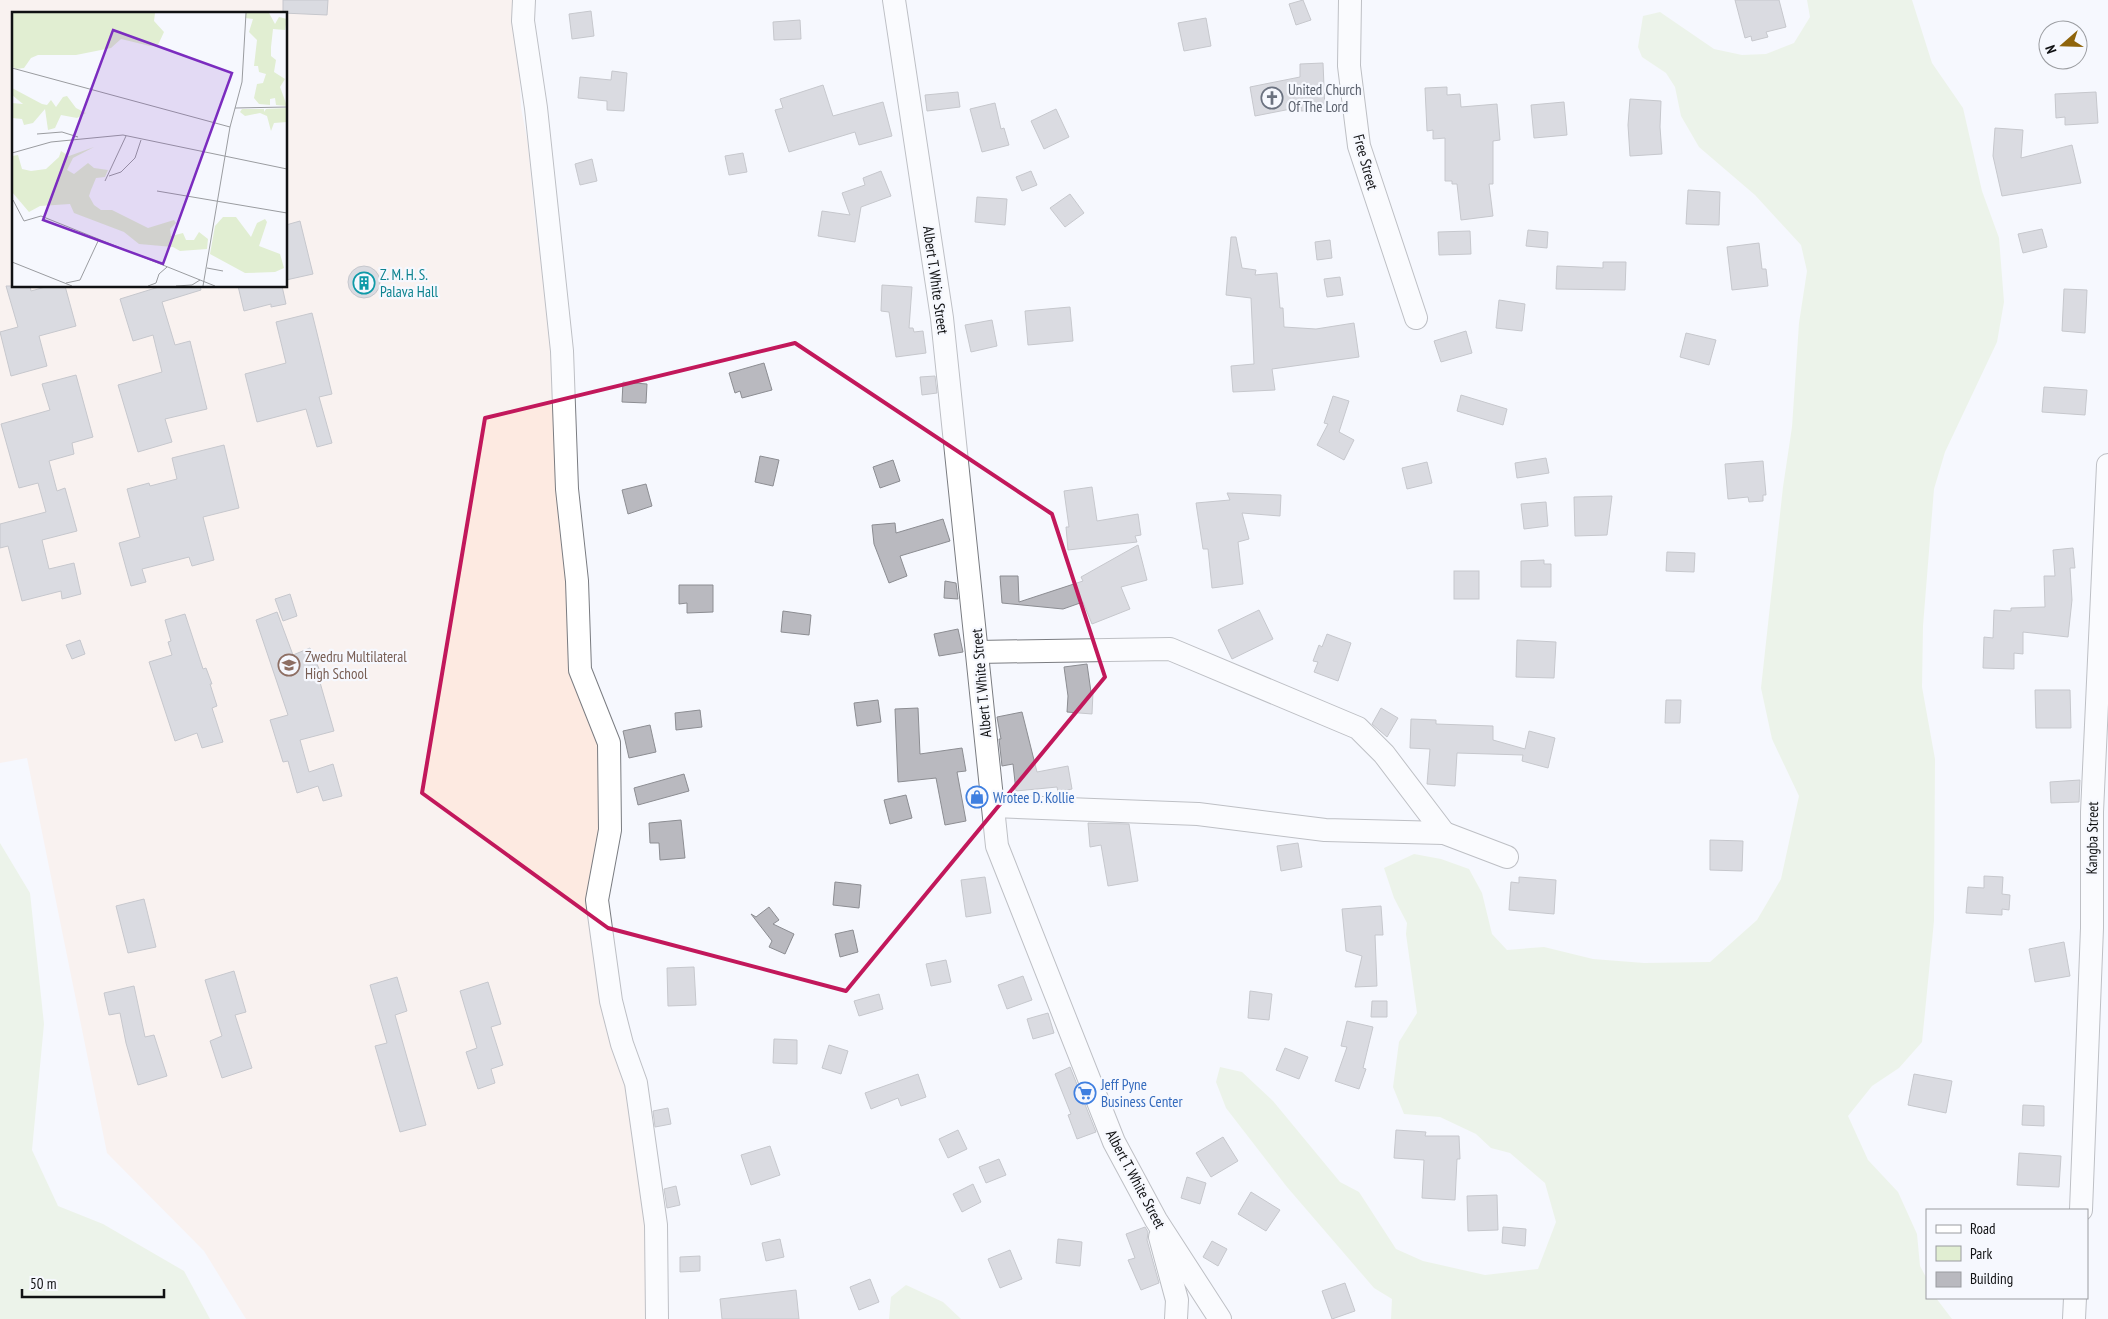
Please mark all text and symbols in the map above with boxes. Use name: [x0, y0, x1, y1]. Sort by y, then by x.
inset map: [12, 12, 288, 288]
north arrow: [2038, 20, 2088, 70]
text: N: [2041, 43, 2061, 56]
place label: United Church Of The Lord: [1288, 80, 1362, 116]
church icon: United Church Of The Lord: [1260, 86, 1284, 110]
street label: Free Street: [1349, 132, 1383, 192]
street label: Albert T. White Street: [919, 225, 953, 335]
place label: Z. M. H. S. Palava Hall: [380, 265, 438, 301]
building icon: Z. M. H. S. Palava Hall: [352, 271, 376, 295]
street label: Albert T. White Street: [967, 628, 995, 738]
place label: Zwedru Multilateral High School: [305, 647, 407, 683]
school or university icon: Zwedru Multilateral High School: [277, 653, 301, 677]
shop icon: Wrotee D. Kollie: [965, 785, 989, 809]
place label: Wrotee D. Kollie: [993, 788, 1075, 807]
street label: Kangba Street: [2082, 801, 2102, 875]
place label: Jeff Pyne Business Center: [1100, 1075, 1183, 1111]
supermarket icon: Jeff Pyne Business Center: [1073, 1081, 1097, 1105]
street label: Albert T. White Street: [1102, 1126, 1170, 1232]
legend: [1926, 1209, 2088, 1299]
text: Road: [1970, 1219, 1996, 1238]
text: Park: [1970, 1244, 1992, 1263]
scale bar: [22, 1266, 165, 1298]
text: Building: [1970, 1269, 2013, 1288]
text: 50 m: [30, 1274, 56, 1293]

